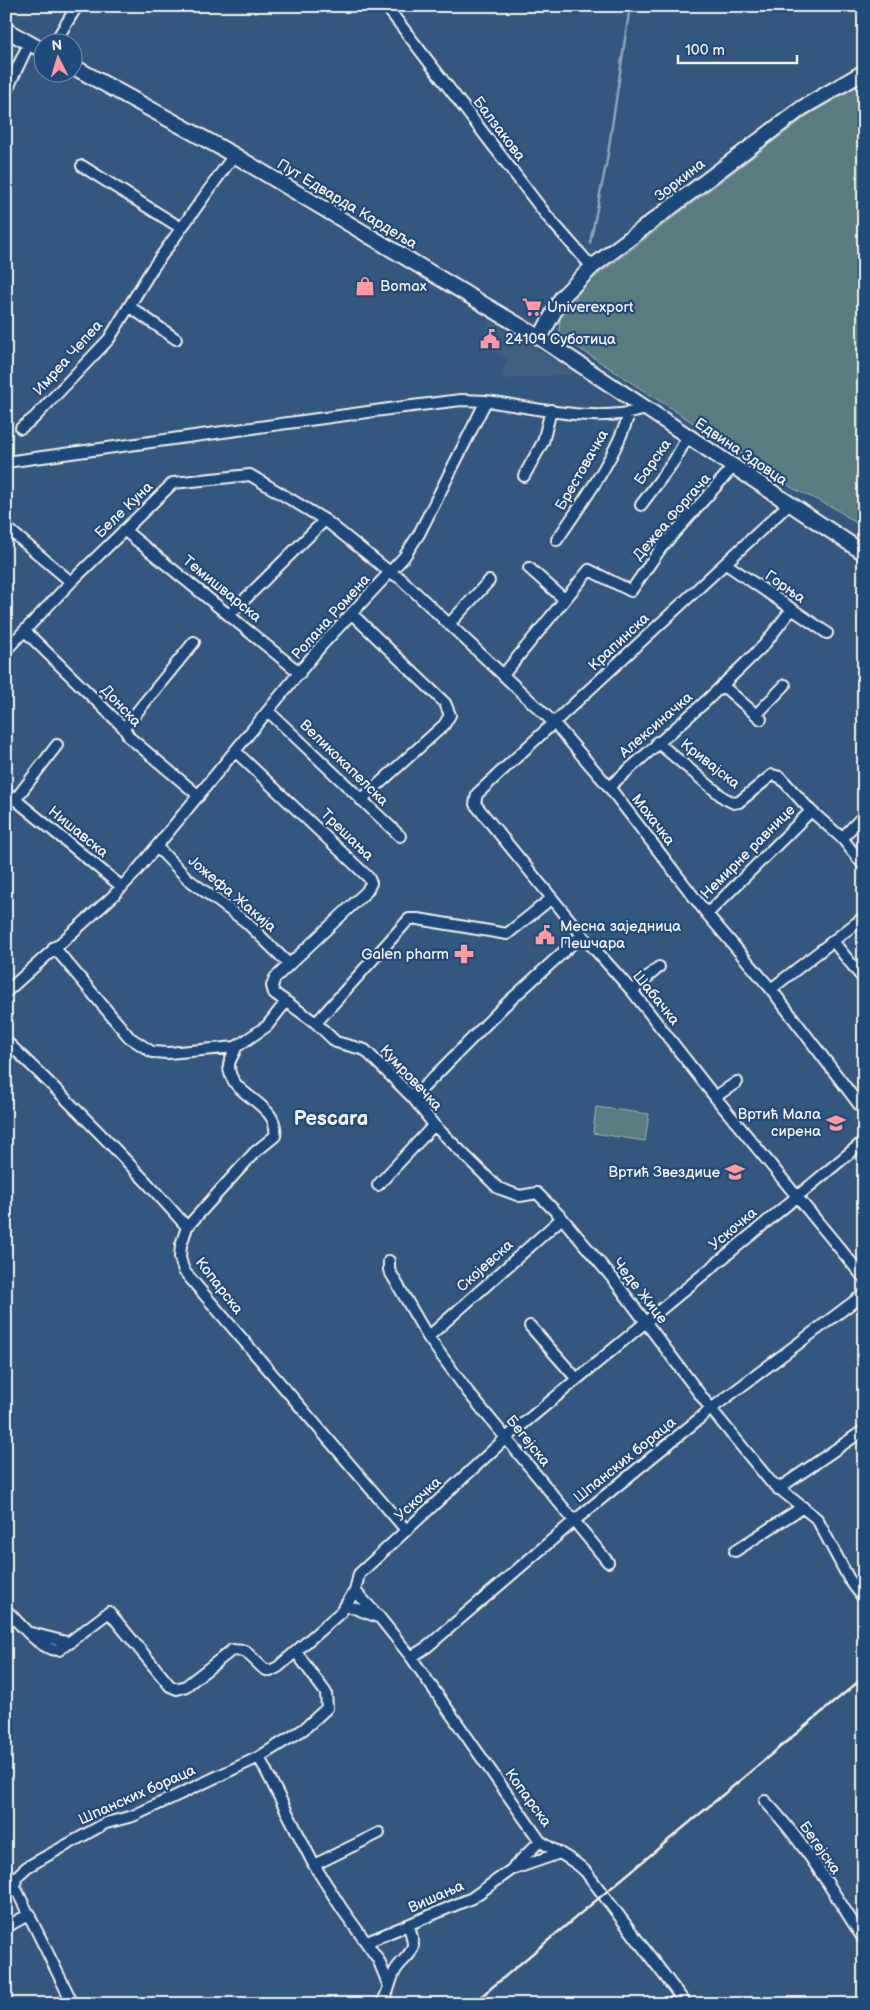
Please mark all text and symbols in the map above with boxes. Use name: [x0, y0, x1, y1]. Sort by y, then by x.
north arrow: [32, 32, 82, 82]
scale bar: [678, 32, 796, 64]
text: N: [51, 37, 63, 54]
text: 100 m: [685, 41, 725, 60]
street label: Балзакова: [469, 93, 530, 165]
street label: Зоркина: [651, 154, 709, 206]
street label: Пут Едварда Кардеља: [274, 155, 421, 253]
shop icon: Bomax: [354, 275, 376, 297]
place label: Bomax: [380, 277, 427, 296]
supermarket icon: Univerexport: [521, 296, 543, 318]
place label: Univerexport: [547, 298, 634, 317]
street label: Имреа Чепеа: [29, 316, 107, 400]
public building icon: 24109 Суботица: [479, 328, 501, 350]
place label: 24109 Суботица: [505, 330, 616, 349]
street label: Едвина Здовца: [691, 414, 791, 490]
street label: Брестовачка: [551, 426, 613, 514]
street label: Барска: [630, 435, 676, 489]
street label: Дежеа Форгача: [629, 469, 715, 565]
street label: Беле Куна: [91, 478, 157, 542]
street label: Темишварска: [179, 551, 265, 627]
street label: Горња: [761, 566, 809, 608]
street label: Ролана Ромена: [288, 570, 375, 664]
street label: Крапинска: [585, 609, 654, 675]
street label: Донска: [97, 681, 145, 731]
street label: Алексиначка: [615, 688, 697, 763]
street label: Великокапелска: [296, 716, 393, 810]
street label: Кривајска: [676, 735, 744, 793]
street label: Мохачка: [627, 790, 679, 850]
street label: Немирне равнице: [697, 801, 799, 903]
street label: Нишавска: [44, 802, 112, 862]
street label: Трешања: [316, 805, 378, 865]
street label: Јожефа Жакија: [184, 851, 280, 937]
place label: Месна заједница Пешчара: [560, 917, 681, 953]
public building icon: Месна заједница Пешчара: [534, 924, 556, 946]
pharmacy icon: Galen pharm: [453, 943, 475, 965]
place label: Galen pharm: [361, 945, 449, 964]
street label: Шабачка: [628, 967, 684, 1029]
street label: Кумровечка: [376, 1041, 446, 1115]
place label: Вртић Мала сирена: [738, 1105, 821, 1141]
district label: Pescara: [294, 1107, 368, 1131]
school or university icon: Вртић Мала сирена: [825, 1112, 847, 1134]
school or university icon: Вртић Звездице: [724, 1161, 746, 1183]
place label: Вртић Звездице: [609, 1163, 720, 1182]
street label: Ускочка: [705, 1203, 761, 1255]
street label: Скојевска: [453, 1236, 517, 1296]
street label: Копарска: [191, 1254, 247, 1319]
street label: Чеде Жице: [608, 1254, 672, 1328]
street label: Бегејска: [502, 1412, 554, 1471]
street label: Шпанских бораца: [570, 1413, 680, 1507]
street label: Ускочка: [391, 1473, 445, 1525]
street label: Шпанских бораца: [75, 1761, 199, 1829]
street label: Копарска: [500, 1765, 556, 1831]
street label: Бегејска: [795, 1818, 845, 1878]
street label: Вишања: [405, 1876, 467, 1918]

